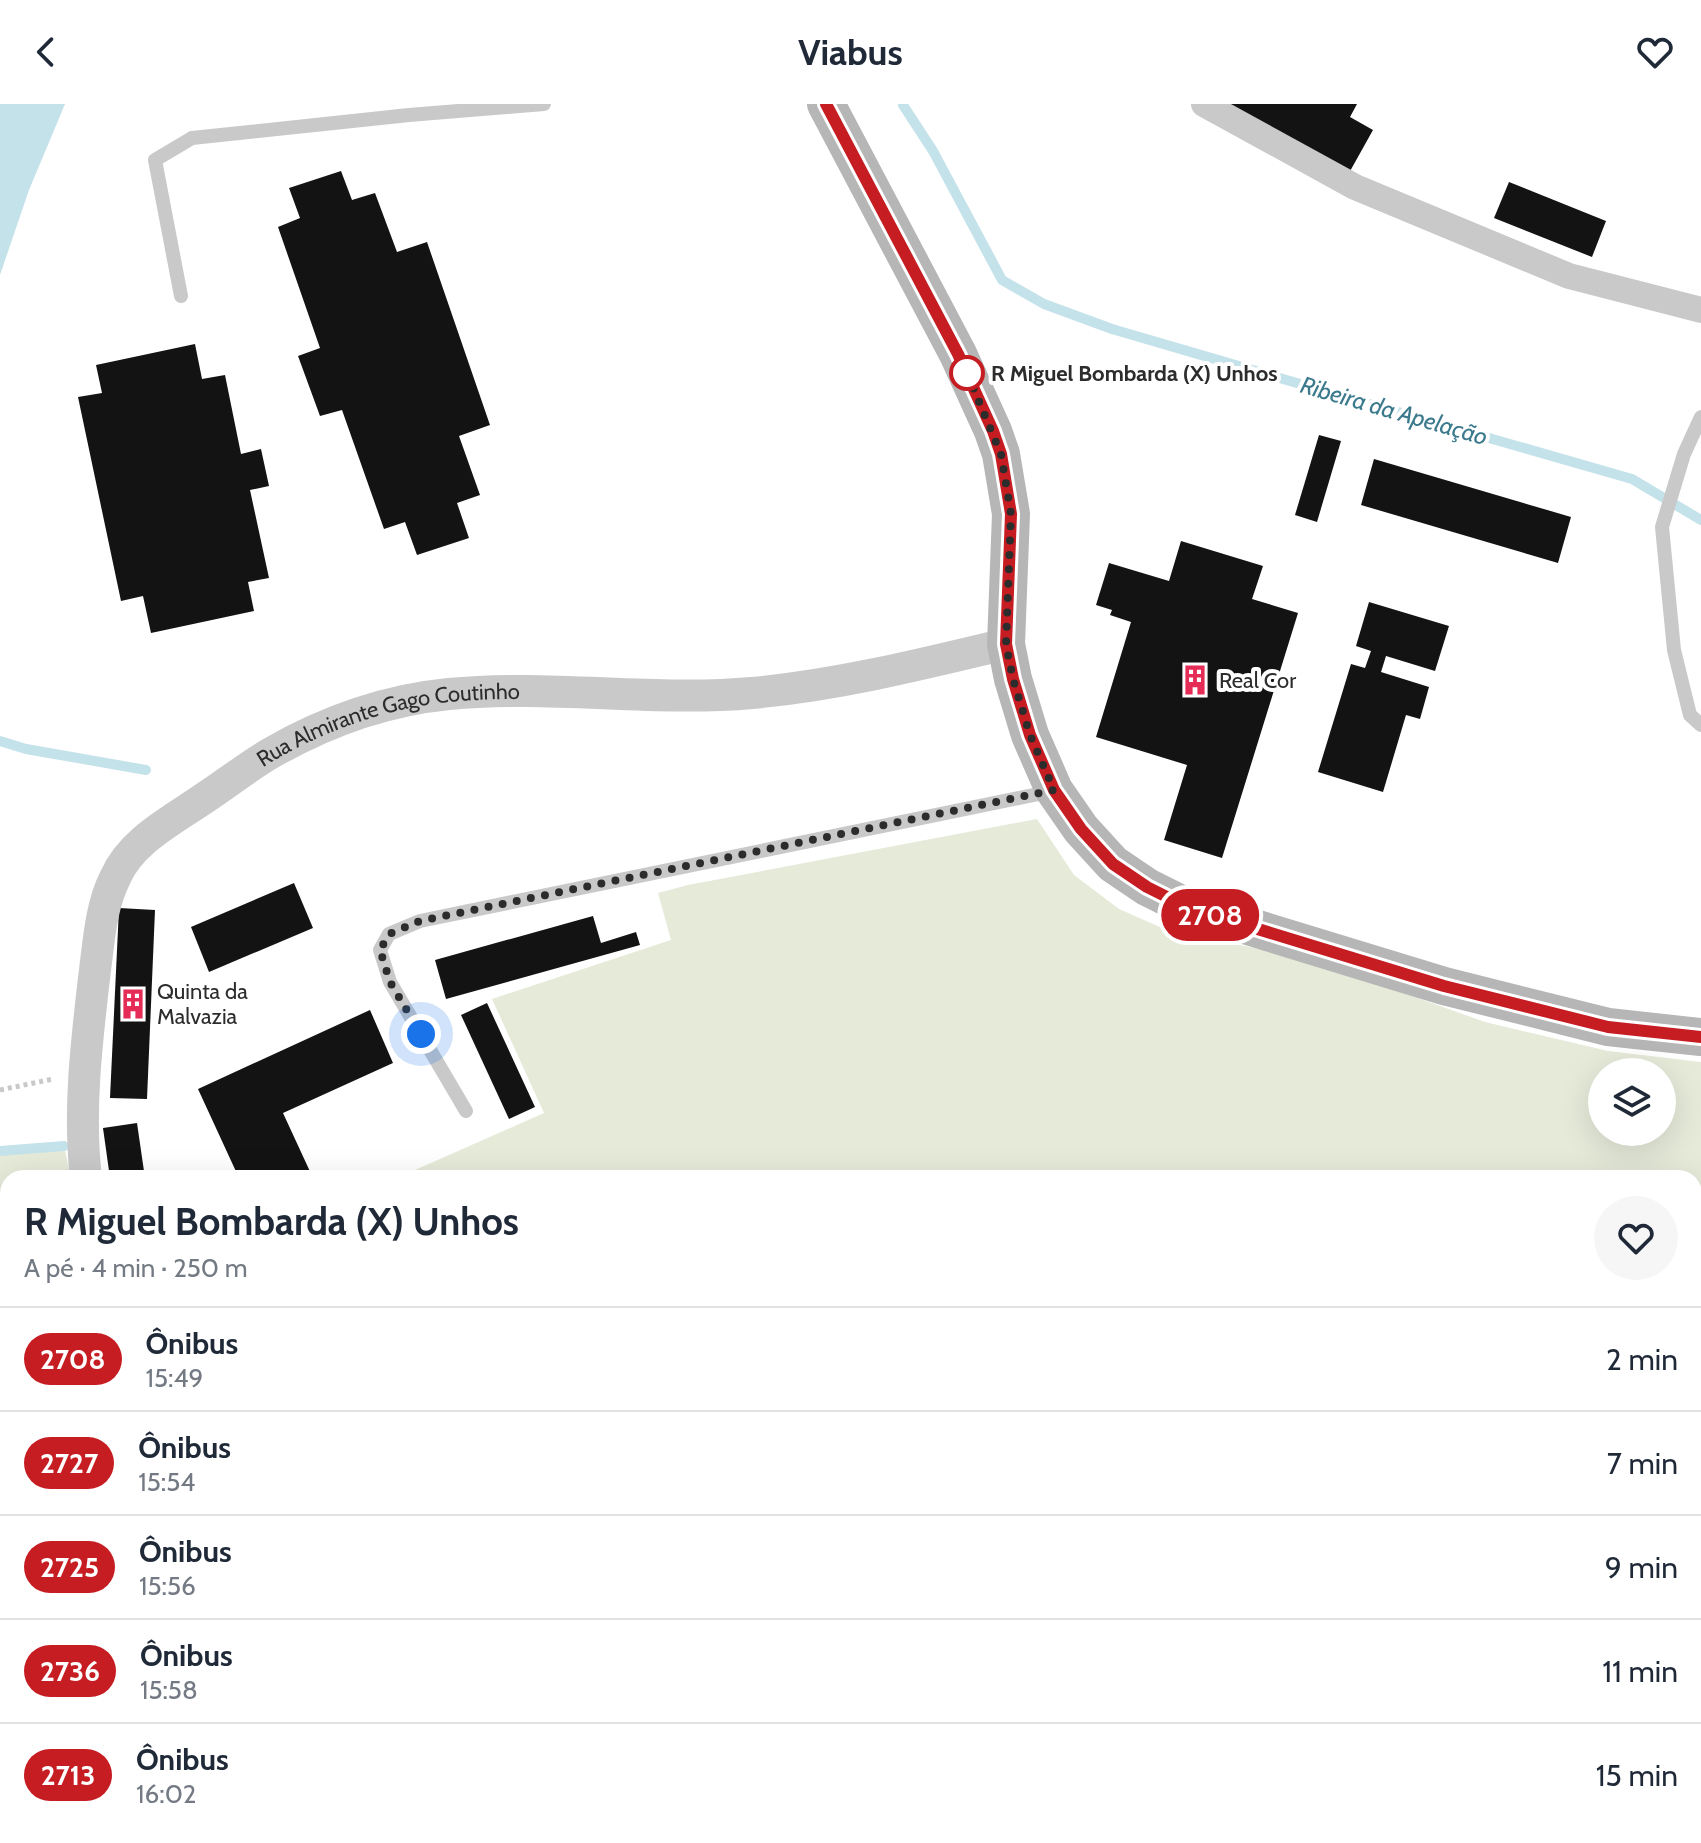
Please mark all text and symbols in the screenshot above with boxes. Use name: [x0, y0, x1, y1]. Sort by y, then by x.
icon: back: [24, 30, 68, 74]
text: Viabus: [798, 30, 903, 74]
icon: heart: [1633, 30, 1677, 74]
marker: R Miguel Bombarda (X) Unhos: [950, 356, 984, 390]
place label: R Miguel Bombarda (X) Unhos: [991, 360, 1278, 387]
water label: Ribeira da Apelação: [1297, 370, 1491, 451]
building icon: Real Cor: [1178, 663, 1212, 697]
place label: Real Cor: [1219, 667, 1296, 694]
street label: Rua Almirante Gago Coutinho: [252, 678, 520, 773]
line badge: 2708: [1154, 889, 1266, 941]
text: 2708: [1177, 898, 1243, 932]
place label: Quinta da Malvazia: [157, 978, 248, 1030]
building icon: Quinta da Malvazia: [116, 987, 150, 1021]
your location: [401, 1014, 441, 1054]
map controls: [1588, 1058, 1676, 1146]
button: layers: [1588, 1058, 1676, 1146]
button: heart: [1594, 1196, 1678, 1280]
text: R Miguel Bombarda (X) Unhos: [24, 1198, 519, 1245]
text: A pé · 4 min · 250 m: [24, 1252, 248, 1284]
text: Ônibus: [146, 1325, 238, 1362]
text: 2 min: [1606, 1341, 1678, 1378]
text: 2708: [40, 1342, 106, 1376]
text: 15:49: [146, 1362, 203, 1394]
text: Ônibus: [138, 1429, 231, 1466]
text: 7 min: [1607, 1445, 1678, 1482]
text: 2727: [40, 1446, 98, 1480]
text: 15:54: [138, 1466, 195, 1498]
text: Ônibus: [139, 1533, 232, 1570]
text: 9 min: [1605, 1549, 1678, 1586]
text: 2725: [40, 1550, 99, 1584]
text: 15:56: [139, 1570, 196, 1602]
text: Ônibus: [140, 1637, 233, 1674]
text: 11 min: [1602, 1653, 1678, 1690]
text: 2736: [40, 1654, 100, 1688]
text: 15:58: [140, 1674, 198, 1706]
text: Ônibus: [136, 1741, 229, 1778]
text: 15 min: [1596, 1757, 1678, 1794]
text: 2713: [41, 1758, 95, 1792]
text: 16:02: [136, 1778, 196, 1810]

